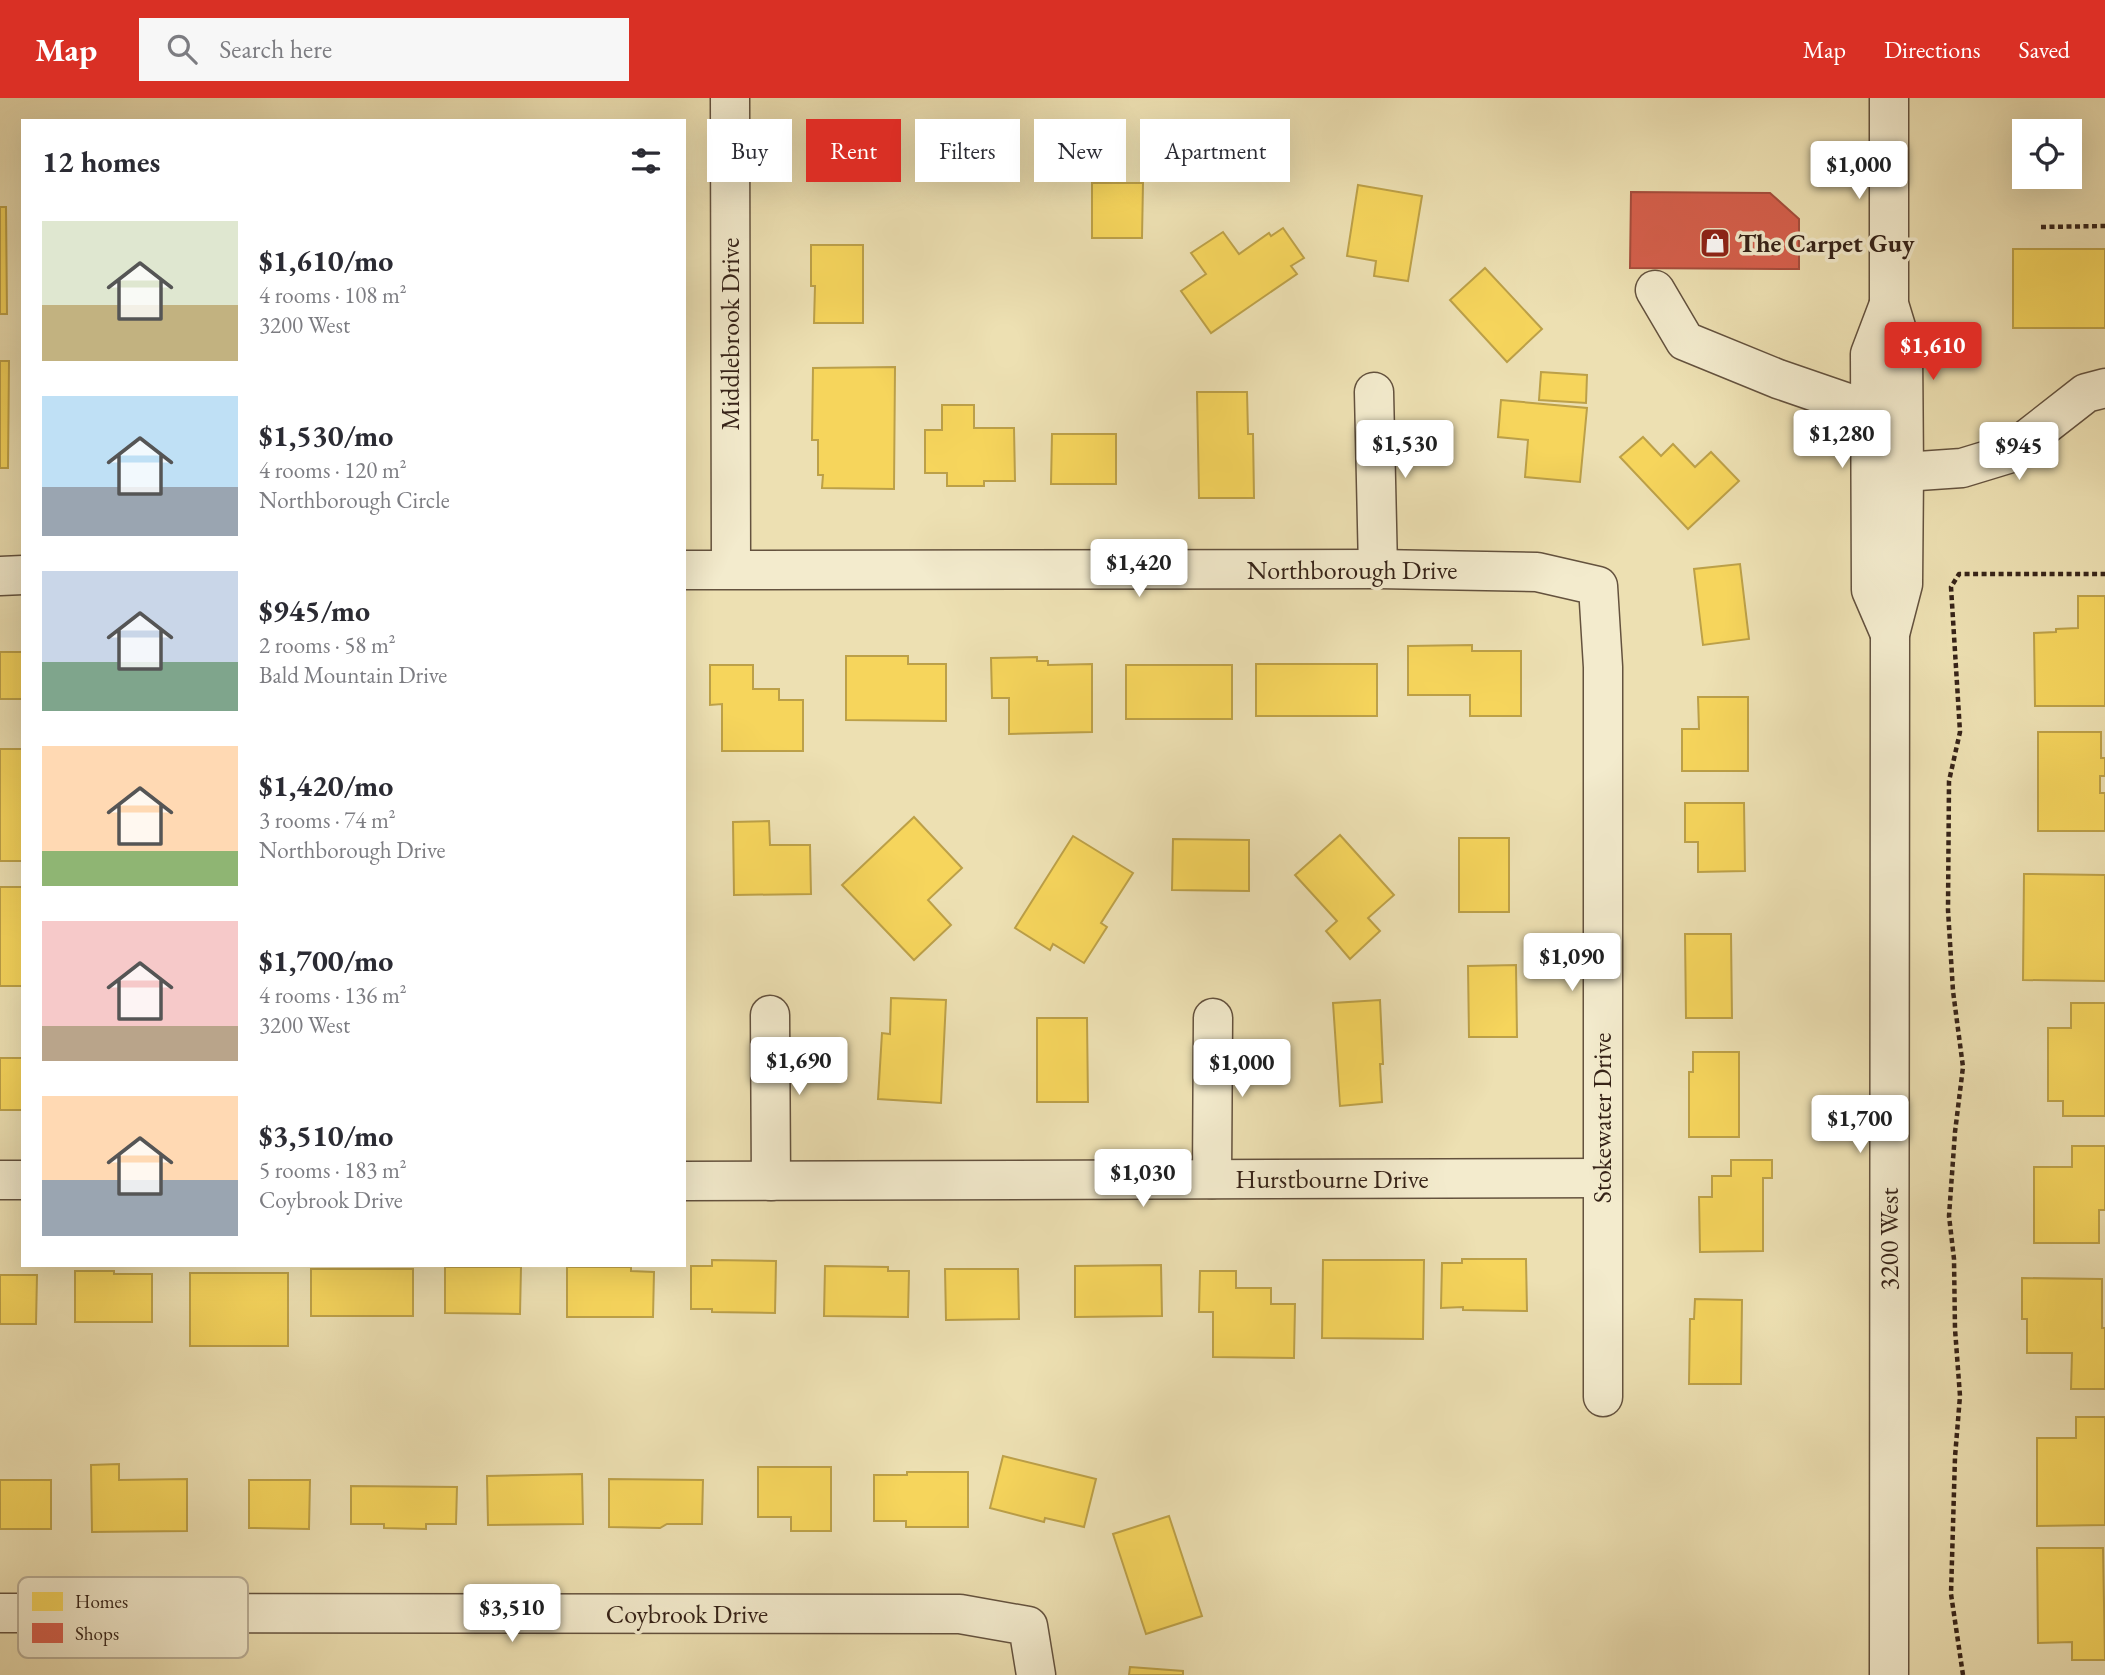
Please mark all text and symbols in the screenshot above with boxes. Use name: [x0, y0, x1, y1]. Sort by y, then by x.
search box: [139, 18, 629, 81]
text: Map: [35, 28, 97, 71]
icon: search: [163, 30, 201, 68]
text: Search here: [219, 32, 332, 66]
text: Map: [1803, 34, 1846, 65]
text: Directions: [1884, 34, 1981, 65]
text: Saved: [2019, 34, 2070, 65]
chip: Buy: [707, 119, 792, 182]
chip: Rent: [806, 119, 901, 182]
chip: Filters: [915, 119, 1020, 182]
chip: New: [1034, 119, 1126, 182]
chip: Apartment: [1140, 119, 1290, 182]
map controls: [2012, 119, 2082, 189]
button: locate: [2012, 119, 2082, 189]
pin: $1,000: [1802, 141, 1916, 201]
text: 12 homes: [42, 142, 160, 181]
icon: filters: [627, 142, 665, 180]
text: $1,000: [1827, 149, 1891, 179]
shop icon: The Carpet Guy: [1698, 226, 1732, 260]
place label: The Carpet Guy: [1738, 226, 1915, 260]
street label: Middlebrook Drive: [713, 238, 747, 430]
text: $1,610/mo: [259, 241, 393, 280]
icon: home: [98, 249, 182, 333]
text: 4 rooms · 108 m²: [259, 280, 407, 310]
text: 3200 West: [259, 310, 350, 340]
pin: $1,610: [1876, 322, 1990, 382]
text: $1,610: [1901, 330, 1965, 360]
pin: $1,280: [1785, 410, 1899, 470]
text: $1,530/mo: [259, 416, 393, 455]
text: $1,280: [1810, 418, 1874, 448]
pin: $1,530: [1348, 420, 1462, 480]
pin: $945: [1978, 422, 2060, 482]
icon: home: [98, 424, 182, 508]
text: $1,530: [1373, 428, 1437, 458]
text: $945: [1995, 430, 2043, 460]
text: 4 rooms · 120 m²: [259, 455, 407, 485]
text: Northborough Circle: [259, 485, 450, 515]
pin: $1,420: [1082, 540, 1196, 599]
text: $1,420: [1107, 547, 1171, 577]
street label: Northborough Drive: [1247, 553, 1457, 587]
text: $945/mo: [259, 591, 370, 630]
icon: home: [98, 599, 182, 683]
text: 2 rooms · 58 m²: [259, 630, 396, 660]
text: Bald Mountain Drive: [259, 660, 447, 690]
text: $1,420/mo: [259, 766, 393, 805]
icon: home: [98, 774, 182, 858]
text: 3 rooms · 74 m²: [259, 805, 396, 835]
text: Northborough Drive: [259, 835, 445, 865]
pin: $1,090: [1515, 934, 1629, 993]
text: $1,700/mo: [259, 941, 393, 980]
text: $1,090: [1540, 941, 1604, 971]
icon: home: [98, 949, 182, 1033]
text: 4 rooms · 136 m²: [259, 980, 407, 1010]
text: 3200 West: [259, 1010, 350, 1040]
street label: Stokewater Drive: [1585, 1033, 1619, 1203]
pin: $1,690: [742, 1038, 856, 1097]
pin: $1,000: [1185, 1040, 1299, 1099]
text: $1,690: [767, 1045, 831, 1075]
text: $1,000: [1210, 1047, 1274, 1077]
pin: $1,700: [1803, 1096, 1917, 1155]
text: $1,700: [1828, 1103, 1892, 1133]
text: $3,510/mo: [259, 1116, 393, 1155]
icon: home: [98, 1124, 182, 1208]
pin: $1,030: [1086, 1150, 1200, 1209]
text: 5 rooms · 183 m²: [259, 1155, 407, 1185]
text: $1,030: [1111, 1157, 1175, 1187]
street label: Hurstbourne Drive: [1235, 1162, 1429, 1196]
text: Coybrook Drive: [259, 1185, 403, 1215]
street label: 3200 West: [1872, 1187, 1906, 1291]
legend: [18, 1577, 248, 1658]
pin: $3,510: [455, 1584, 569, 1644]
text: Homes: [75, 1589, 128, 1614]
text: $3,510: [480, 1592, 544, 1622]
street label: Coybrook Drive: [606, 1597, 768, 1631]
text: Shops: [75, 1621, 119, 1646]

